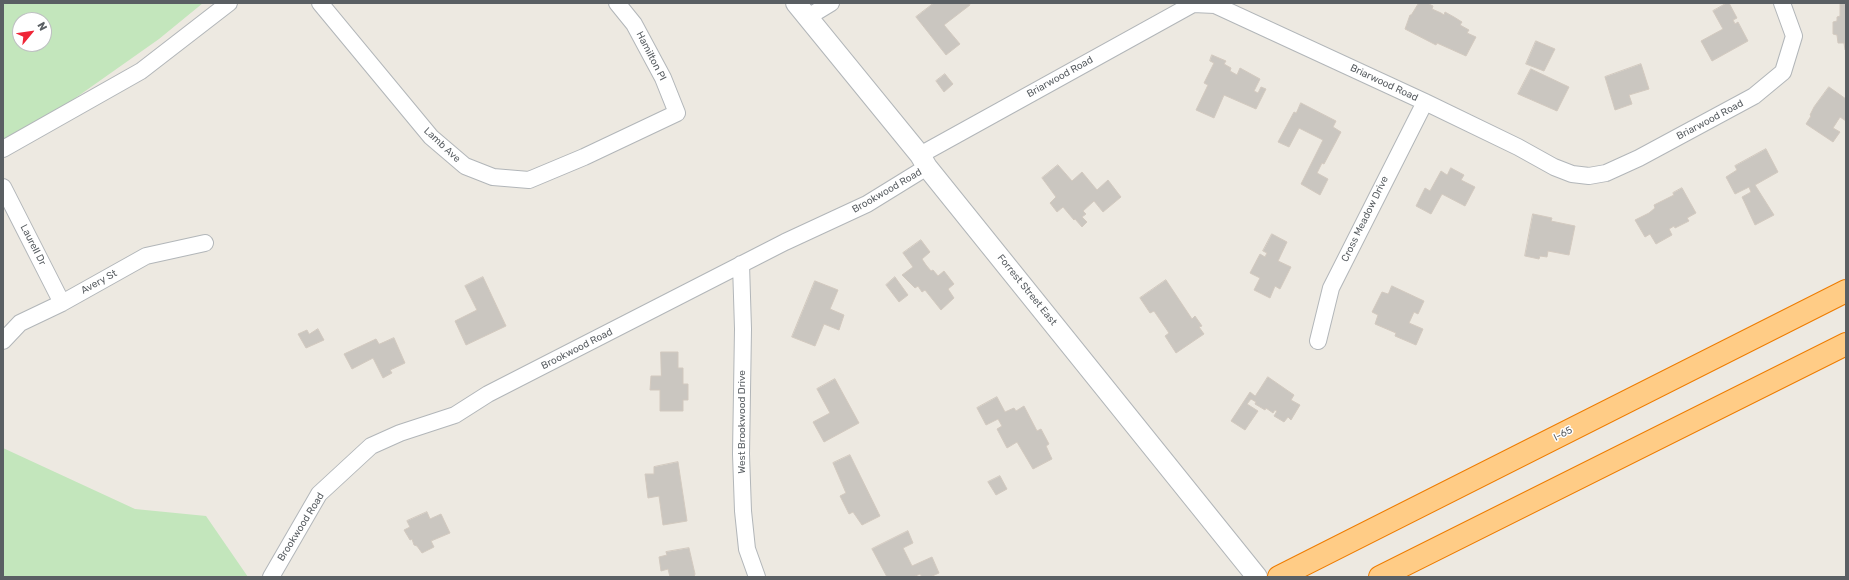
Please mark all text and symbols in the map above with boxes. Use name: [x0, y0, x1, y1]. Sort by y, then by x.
north arrow: [12, 12, 52, 52]
text: N: [34, 20, 50, 33]
street label: Hamilton Pl: [634, 29, 668, 83]
street label: Briarwood Road: [1025, 54, 1095, 100]
street label: Briarwood Road: [1348, 62, 1420, 104]
street label: Briarwood Road: [1675, 97, 1745, 143]
street label: Lamb Ave: [421, 125, 463, 165]
street label: Brookwood Road: [850, 166, 924, 216]
street label: Cross Meadow Drive: [1339, 174, 1391, 264]
street label: Laurell Dr: [18, 222, 48, 268]
street label: Forrest Street East: [995, 252, 1059, 328]
street label: Avery St: [79, 267, 119, 297]
street label: Brookwood Road: [539, 326, 615, 372]
street label: West Brookwood Drive: [736, 370, 748, 474]
street label: I-65: [1552, 424, 1574, 444]
street label: Brookwood Road: [275, 491, 327, 563]

